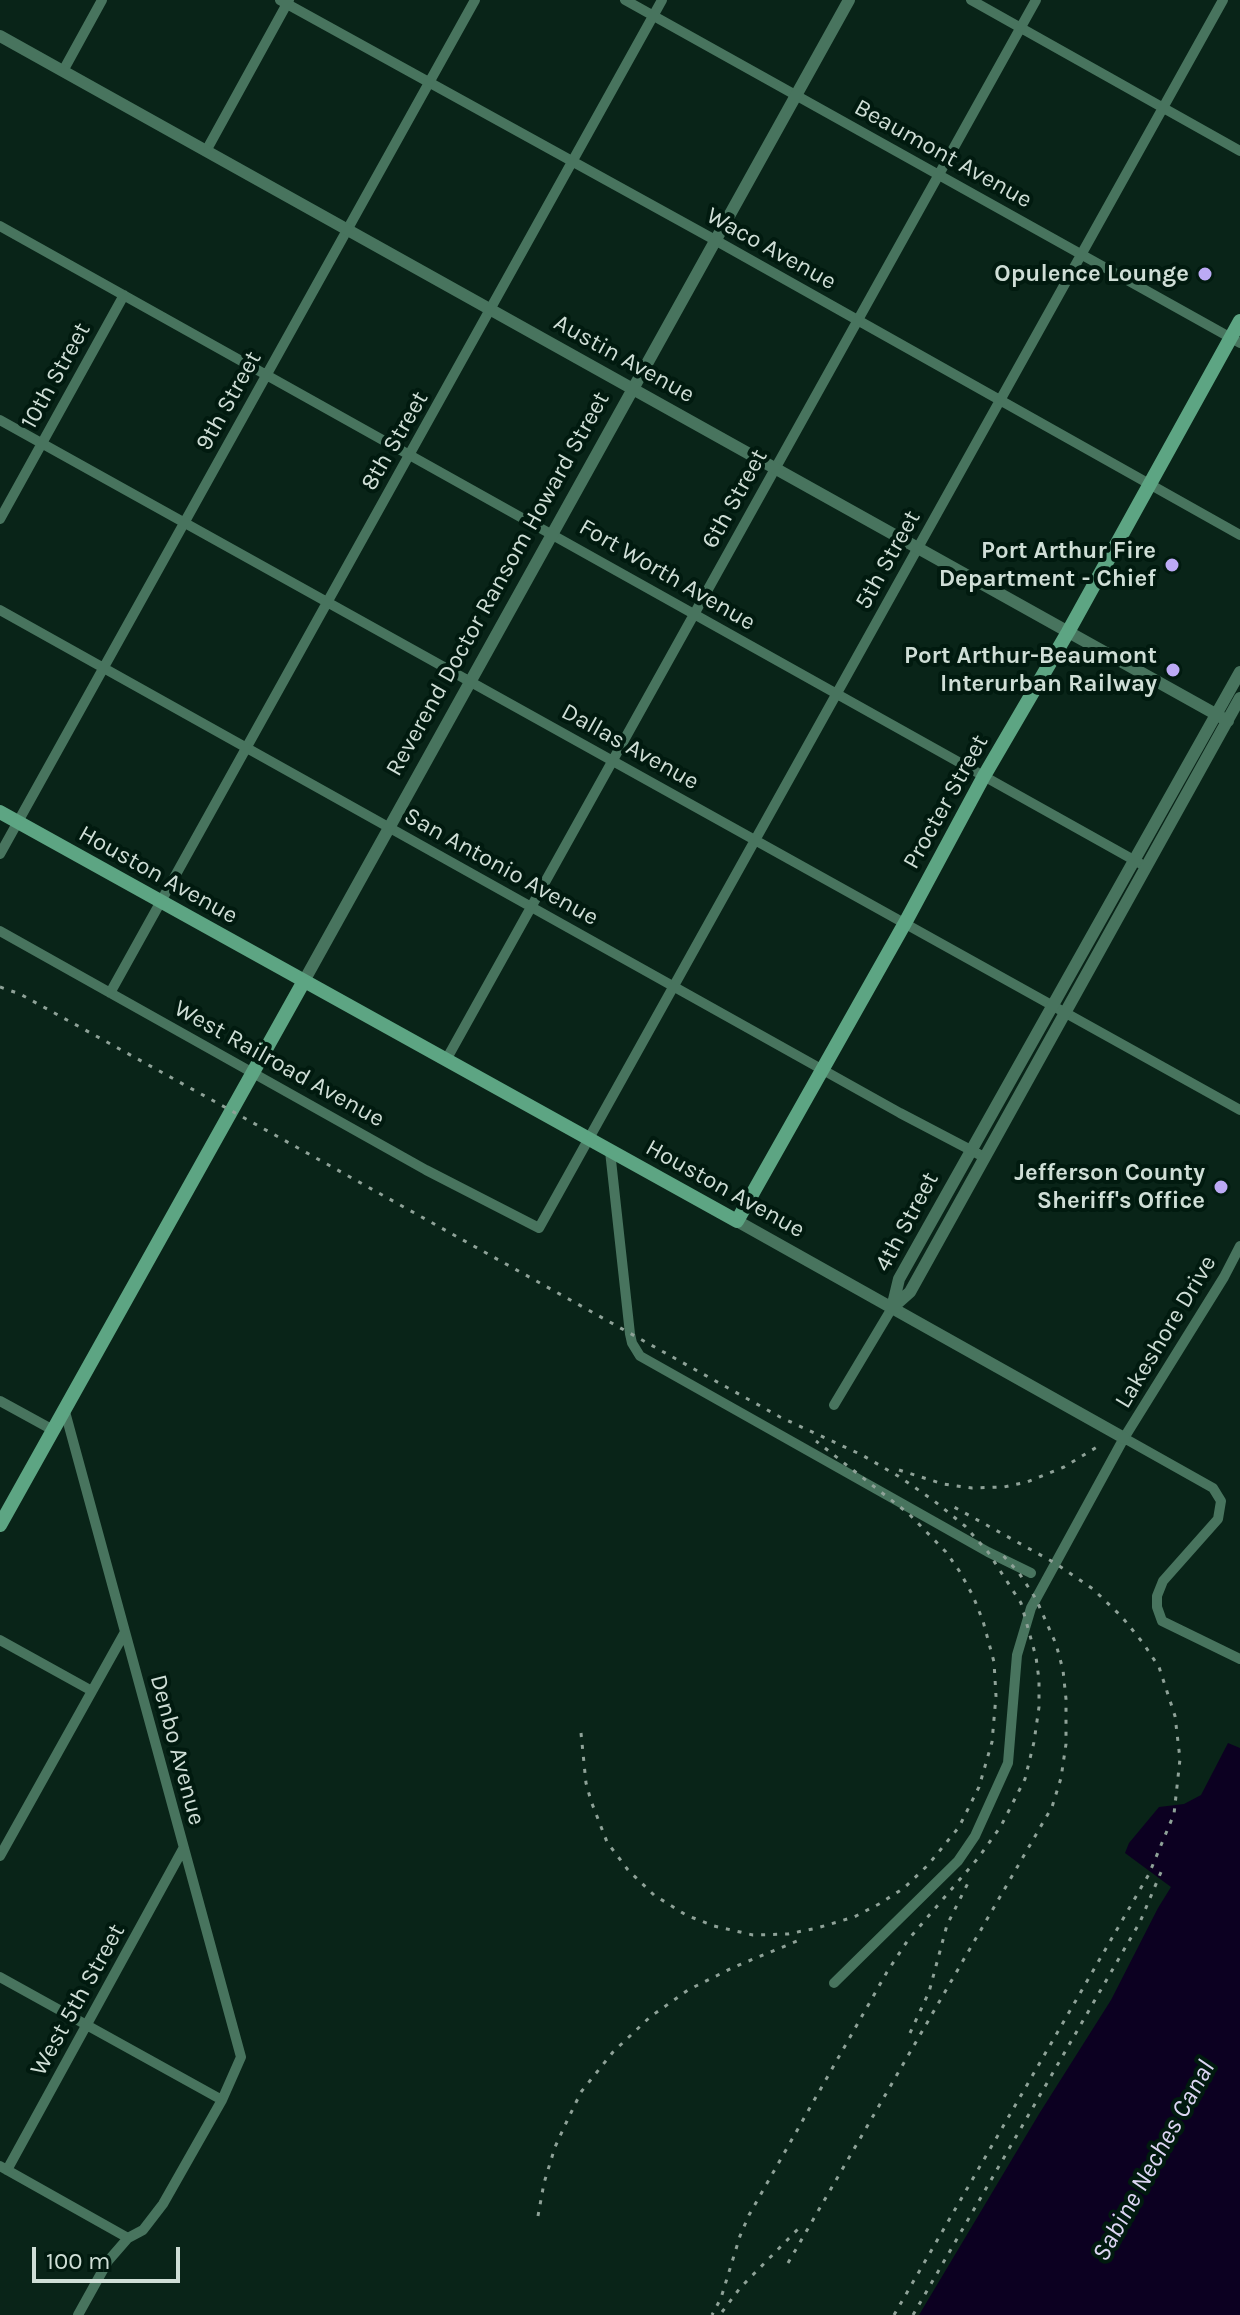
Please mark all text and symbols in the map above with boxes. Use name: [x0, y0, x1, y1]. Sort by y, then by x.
street label: Beaumont Avenue: [849, 93, 1037, 215]
street label: Waco Avenue: [701, 201, 841, 297]
place label: Opulence Lounge: [994, 260, 1189, 288]
marker: Opulence Lounge: [1196, 265, 1214, 283]
street label: Austin Avenue: [549, 309, 699, 409]
street label: 10th Street: [15, 318, 97, 434]
street label: 9th Street: [190, 346, 268, 456]
street label: 8th Street: [355, 386, 435, 496]
street label: Reverend Doctor Ransom Howard Street: [380, 387, 616, 781]
street label: 6th Street: [696, 444, 774, 554]
street label: 5th Street: [849, 506, 927, 614]
street label: Fort Worth Avenue: [574, 513, 760, 637]
place label: Port Arthur Fire Department - Chief: [939, 537, 1156, 593]
marker: Port Arthur Fire Department - Chief: [1163, 556, 1181, 574]
place label: Port Arthur-Beaumont Interurban Railway: [904, 642, 1157, 698]
marker: Port Arthur-Beaumont Interurban Railway: [1164, 661, 1182, 679]
street label: Dallas Avenue: [556, 697, 704, 797]
street label: Procter Street: [897, 730, 995, 874]
street label: San Antonio Avenue: [399, 802, 603, 932]
street label: Houston Avenue: [73, 819, 243, 931]
street label: West Railroad Avenue: [169, 994, 389, 1134]
street label: Houston Avenue: [640, 1133, 810, 1245]
place label: Jefferson County Sheriff's Office: [1014, 1159, 1205, 1215]
street label: 4th Street: [869, 1167, 945, 1277]
marker: Jefferson County Sheriff's Office: [1212, 1178, 1230, 1196]
street label: Lakeshore Drive: [1109, 1250, 1223, 1414]
street label: Denbo Avenue: [143, 1672, 211, 1828]
street label: West 5th Street: [24, 1919, 132, 2081]
water label: Sabine Neches Canal: [1086, 2055, 1222, 2267]
scale bar: [36, 2231, 184, 2281]
text: 100 m: [46, 2247, 111, 2275]

